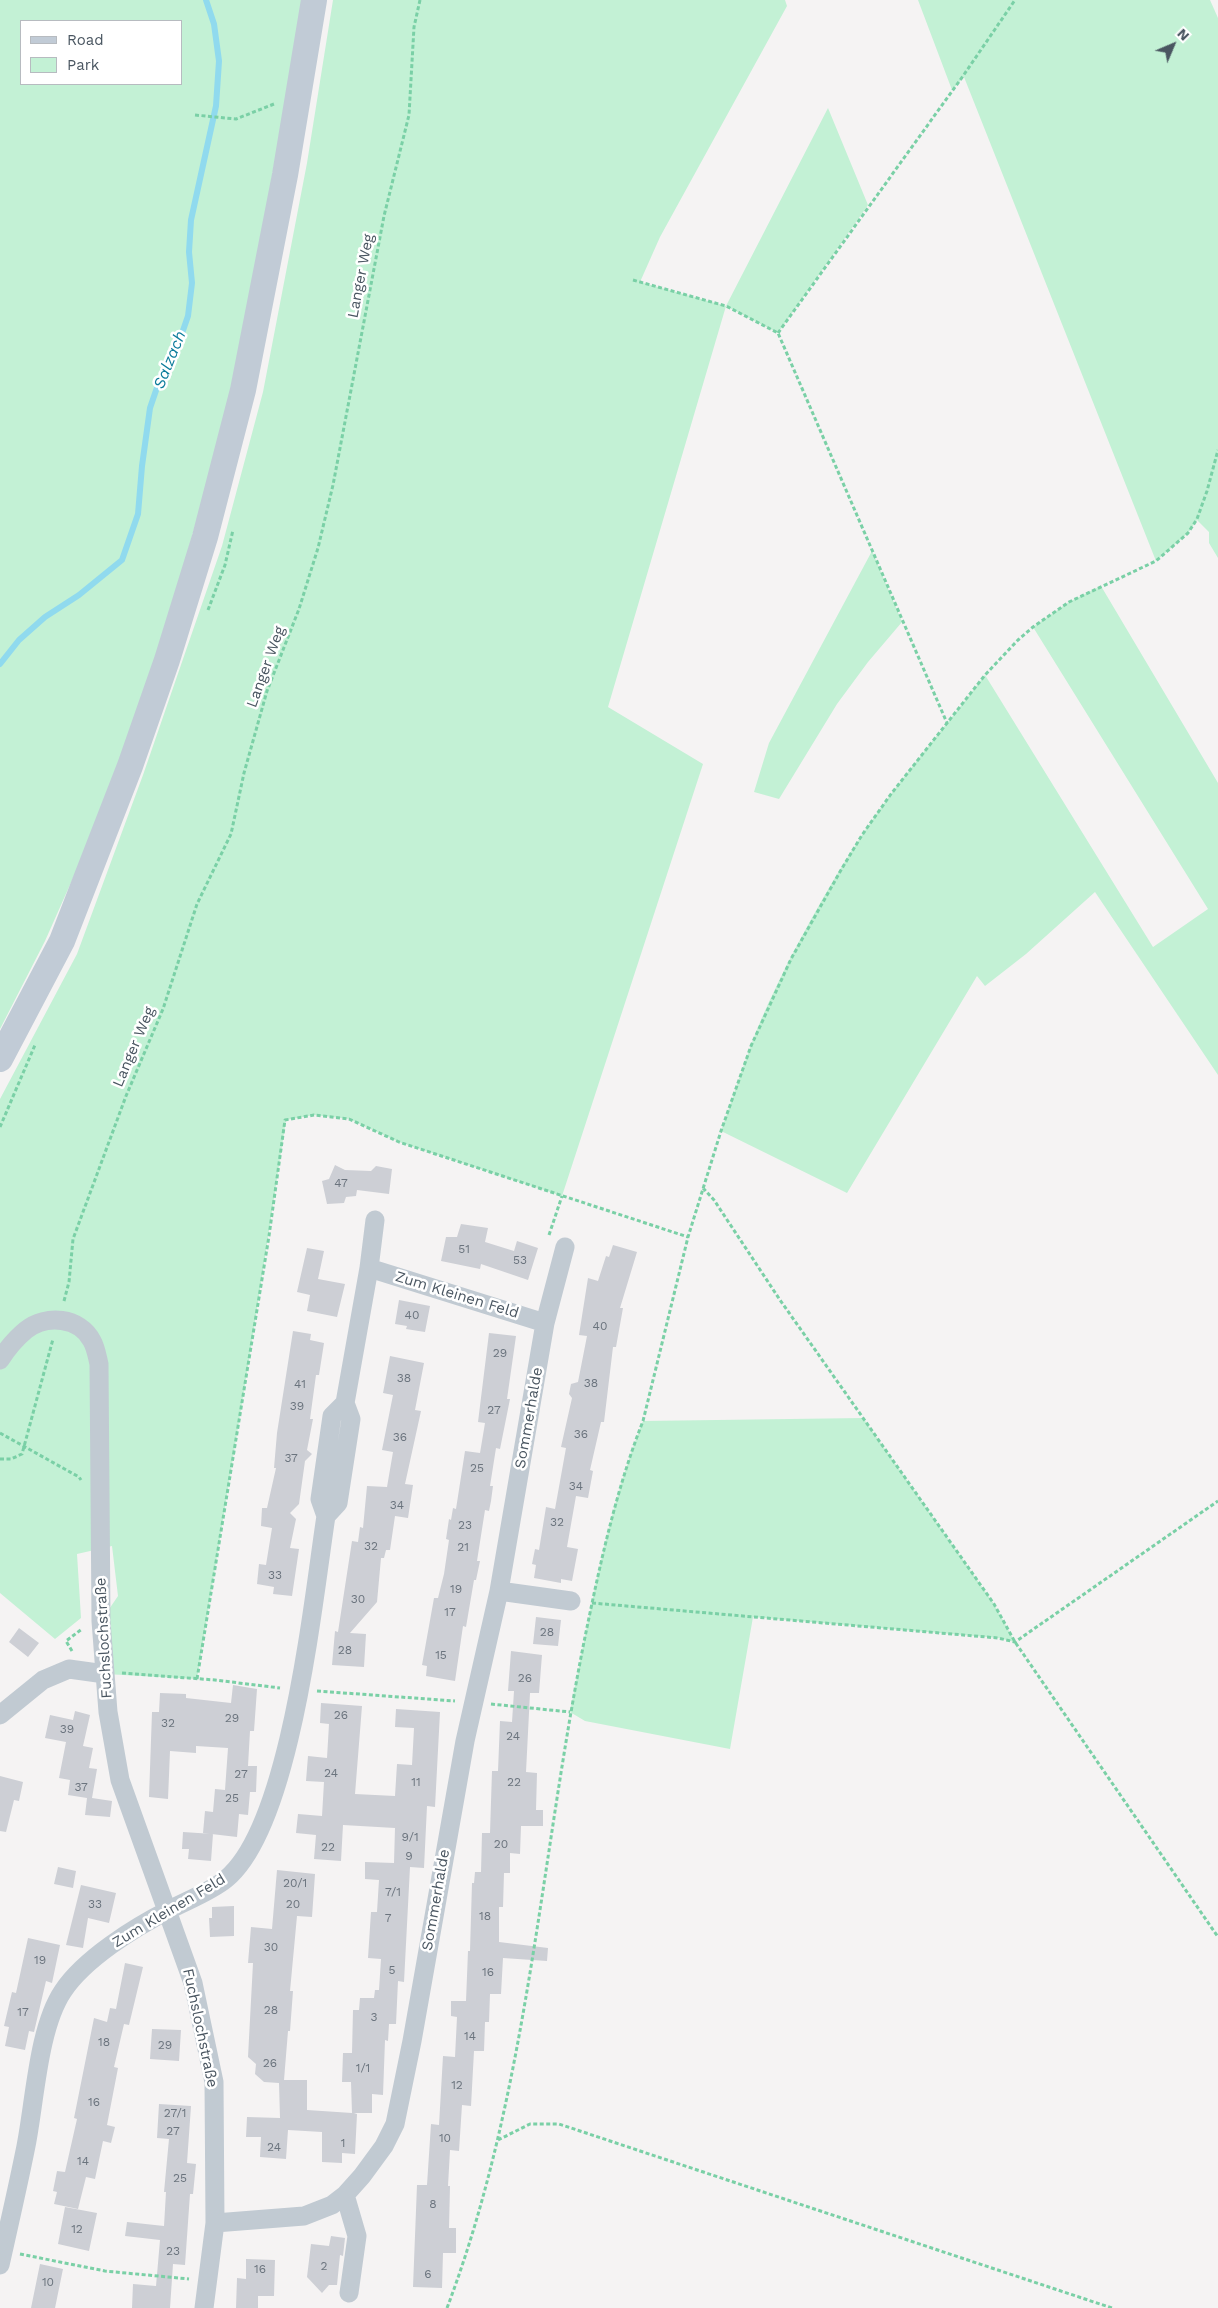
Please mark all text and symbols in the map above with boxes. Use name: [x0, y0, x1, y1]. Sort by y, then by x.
legend: [20, 20, 182, 85]
north arrow: [1148, 20, 1198, 70]
text: N: [1174, 25, 1193, 44]
text: Road: [67, 31, 104, 49]
text: Park: [67, 56, 99, 74]
street label: Langer Weg: [344, 232, 378, 320]
water label: Salzach: [150, 328, 190, 392]
street label: Langer Weg: [243, 624, 289, 710]
street label: Langer Weg: [109, 1004, 159, 1090]
house number: 47: [334, 1176, 348, 1190]
house number: 51: [458, 1242, 470, 1256]
house number: 53: [513, 1253, 527, 1267]
street label: Zum Kleinen Feld: [393, 1268, 521, 1322]
house number: 40: [405, 1308, 419, 1322]
house number: 40: [593, 1319, 607, 1333]
house number: 29: [493, 1346, 507, 1360]
street label: Sommerhalde: [511, 1366, 547, 1470]
house number: 38: [397, 1371, 411, 1385]
house number: 38: [584, 1376, 598, 1390]
house number: 41: [294, 1377, 306, 1391]
house number: 39: [290, 1399, 304, 1413]
house number: 27: [487, 1403, 501, 1417]
house number: 36: [574, 1427, 588, 1441]
house number: 36: [393, 1430, 407, 1444]
house number: 37: [284, 1451, 298, 1465]
house number: 25: [470, 1461, 484, 1475]
house number: 34: [569, 1479, 583, 1493]
house number: 34: [390, 1498, 404, 1512]
house number: 32: [550, 1515, 564, 1529]
house number: 23: [458, 1518, 472, 1532]
house number: 32: [364, 1539, 378, 1553]
house number: 21: [457, 1540, 469, 1554]
house number: 33: [268, 1568, 282, 1582]
street label: Fuchslochstraße: [92, 1577, 116, 1699]
house number: 19: [450, 1582, 462, 1596]
house number: 30: [351, 1592, 365, 1606]
house number: 17: [444, 1605, 456, 1619]
house number: 28: [540, 1625, 554, 1639]
house number: 28: [338, 1643, 352, 1657]
house number: 15: [435, 1648, 447, 1662]
house number: 26: [518, 1671, 532, 1685]
house number: 26: [334, 1708, 348, 1722]
house number: 29: [225, 1711, 239, 1725]
house number: 32: [161, 1716, 175, 1730]
house number: 39: [60, 1722, 74, 1736]
house number: 24: [506, 1729, 520, 1743]
house number: 24: [324, 1766, 338, 1780]
house number: 27: [234, 1767, 248, 1781]
house number: 11: [411, 1775, 421, 1789]
house number: 22: [507, 1775, 521, 1789]
house number: 37: [74, 1780, 88, 1794]
house number: 25: [225, 1791, 239, 1805]
house number: 9/1: [401, 1830, 419, 1844]
house number: 20: [494, 1837, 508, 1851]
house number: 22: [321, 1840, 335, 1854]
street label: Sommerhalde: [418, 1848, 454, 1952]
house number: 9: [405, 1849, 413, 1863]
street label: Zum Kleinen Feld: [109, 1870, 229, 1952]
house number: 20/1: [283, 1876, 307, 1890]
house number: 7/1: [385, 1885, 401, 1899]
house number: 33: [88, 1897, 102, 1911]
house number: 20: [286, 1897, 300, 1911]
house number: 18: [479, 1909, 491, 1923]
house number: 7: [385, 1911, 391, 1925]
house number: 30: [264, 1940, 278, 1954]
house number: 19: [34, 1953, 46, 1967]
house number: 5: [389, 1963, 395, 1977]
house number: 16: [482, 1965, 494, 1979]
street label: Fuchslochstraße: [179, 1967, 221, 2089]
house number: 28: [264, 2003, 278, 2017]
house number: 17: [17, 2005, 29, 2019]
house number: 3: [371, 2010, 377, 2024]
house number: 14: [464, 2029, 476, 2043]
house number: 18: [98, 2035, 110, 2049]
house number: 29: [158, 2038, 172, 2052]
house number: 26: [263, 2056, 277, 2070]
house number: 1/1: [356, 2061, 370, 2075]
house number: 12: [451, 2078, 463, 2092]
house number: 16: [88, 2095, 100, 2109]
house number: 27/1: [164, 2106, 186, 2120]
house number: 27: [166, 2124, 180, 2138]
house number: 10: [439, 2131, 451, 2145]
house number: 1: [341, 2136, 345, 2150]
house number: 24: [267, 2140, 281, 2154]
house number: 14: [77, 2154, 89, 2168]
house number: 25: [173, 2171, 187, 2185]
house number: 8: [429, 2197, 437, 2211]
house number: 12: [71, 2222, 83, 2236]
house number: 23: [166, 2244, 180, 2258]
house number: 2: [321, 2259, 327, 2273]
house number: 16: [254, 2262, 266, 2276]
house number: 6: [424, 2267, 432, 2281]
house number: 10: [42, 2275, 54, 2289]

